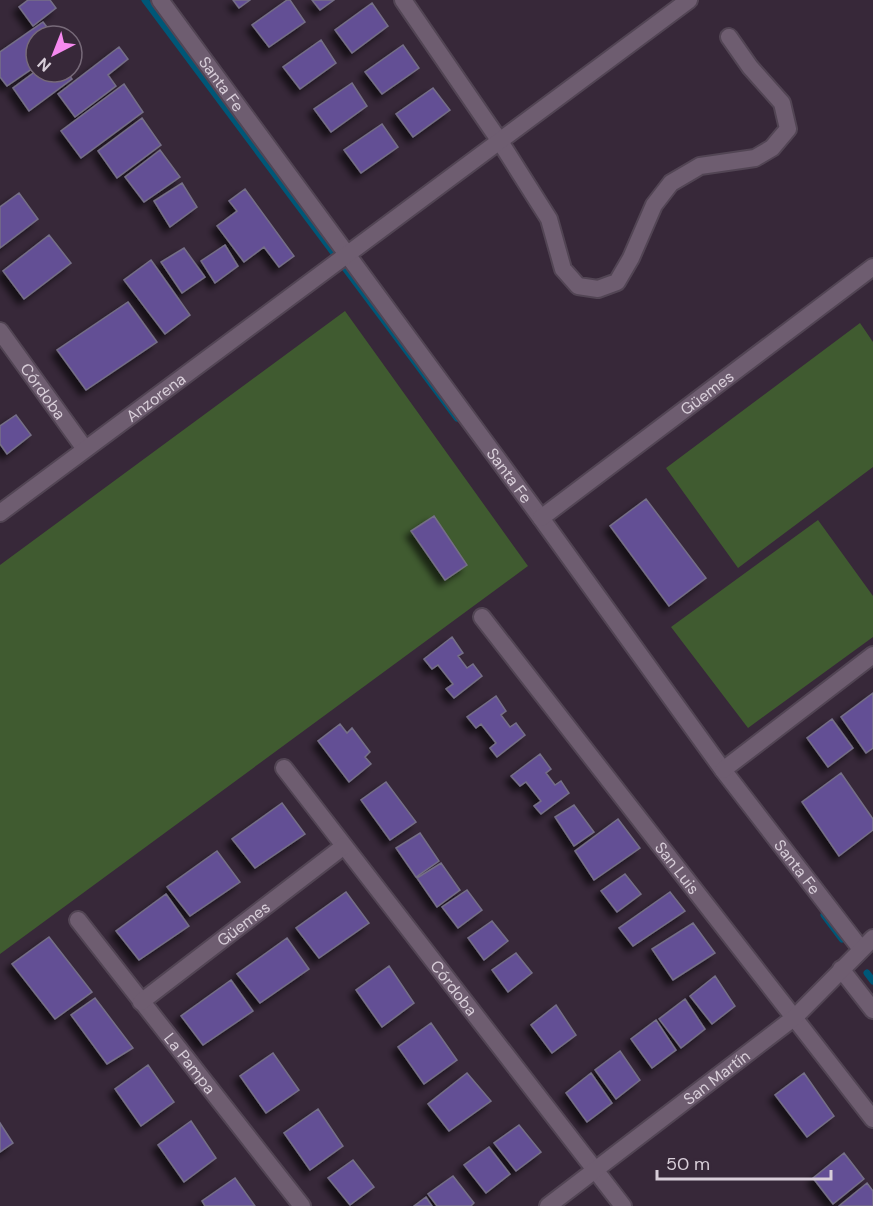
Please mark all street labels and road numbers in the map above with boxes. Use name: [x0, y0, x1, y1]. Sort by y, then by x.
street label: Santa Fe: [194, 52, 249, 116]
street label: Córdoba: [15, 359, 70, 424]
street label: Güemes: [676, 366, 738, 420]
street label: Anzorena: [122, 368, 190, 427]
street label: Santa Fe: [482, 444, 537, 507]
street label: Santa Fe: [769, 835, 825, 899]
street label: San Luis: [650, 838, 704, 899]
street label: Güemes: [213, 897, 274, 951]
street label: Córdoba: [426, 956, 482, 1020]
street label: La Pampa: [159, 1029, 220, 1098]
street label: San Martín: [679, 1045, 754, 1110]

